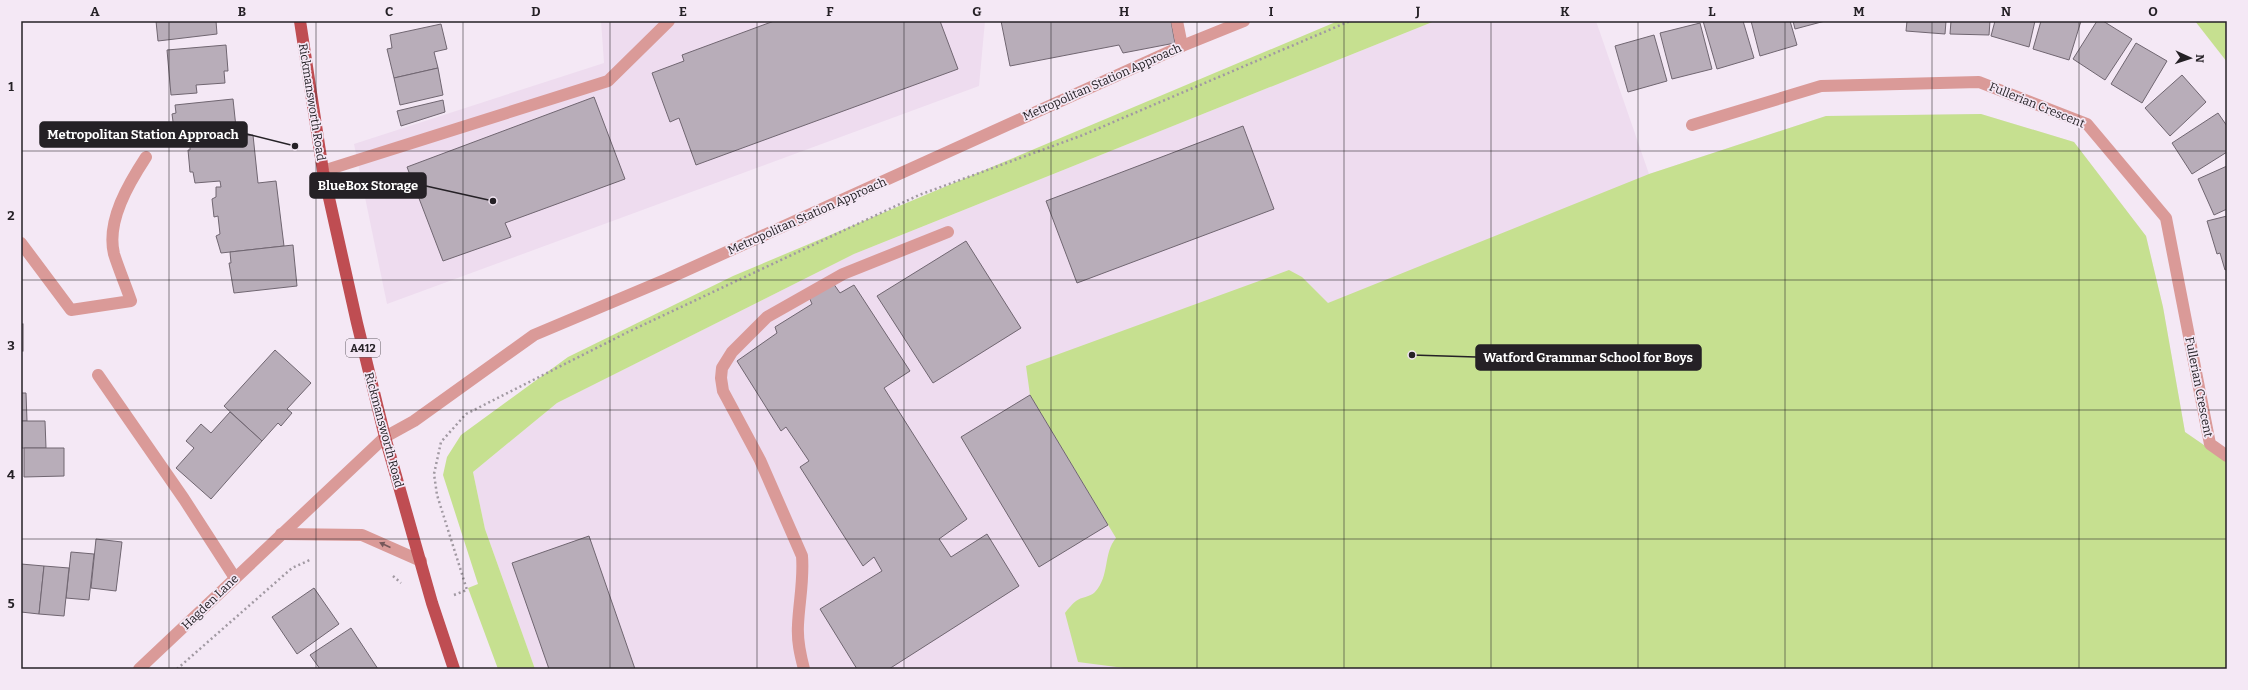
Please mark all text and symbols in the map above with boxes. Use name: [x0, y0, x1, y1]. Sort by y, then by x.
text: A: [90, 4, 100, 19]
text: B: [238, 4, 246, 19]
text: C: [385, 4, 393, 19]
text: D: [531, 4, 541, 19]
text: E: [679, 4, 687, 19]
text: F: [826, 4, 834, 19]
text: G: [972, 4, 982, 19]
text: H: [1119, 4, 1129, 19]
text: I: [1269, 4, 1274, 19]
text: J: [1415, 4, 1421, 19]
text: K: [1560, 4, 1570, 19]
text: L: [1708, 4, 1716, 19]
text: M: [1853, 4, 1865, 19]
text: N: [2001, 4, 2011, 19]
text: O: [2148, 4, 2158, 19]
north arrow: [2170, 38, 2210, 78]
street label: Metropolitan Station Approach: [1020, 40, 1184, 123]
street label: Rickmansworth Road: [296, 42, 328, 162]
text: N: [2193, 54, 2206, 64]
text: 1: [8, 79, 14, 94]
street label: Fullerian Crescent: [1987, 79, 2087, 131]
callout: Metropolitan Station Approach: [40, 122, 247, 147]
text: Metropolitan Station Approach: [47, 127, 240, 142]
callout: BlueBox Storage: [310, 173, 426, 198]
street label: Metropolitan Station Approach: [725, 174, 889, 257]
text: BlueBox Storage: [318, 178, 418, 193]
text: 2: [7, 208, 15, 223]
street label: Fullerian Crescent: [2182, 336, 2216, 439]
text: 3: [7, 338, 15, 353]
road number: A412: [346, 339, 380, 357]
callout: Watford Grammar School for Boys: [1476, 345, 1701, 370]
text: Watford Grammar School for Boys: [1483, 350, 1693, 365]
street label: Rickmansworth Road: [362, 371, 406, 489]
text: 4: [7, 467, 15, 482]
one-way arrow: [378, 542, 390, 548]
street label: Hagden Lane: [179, 571, 241, 633]
text: 5: [7, 596, 15, 611]

